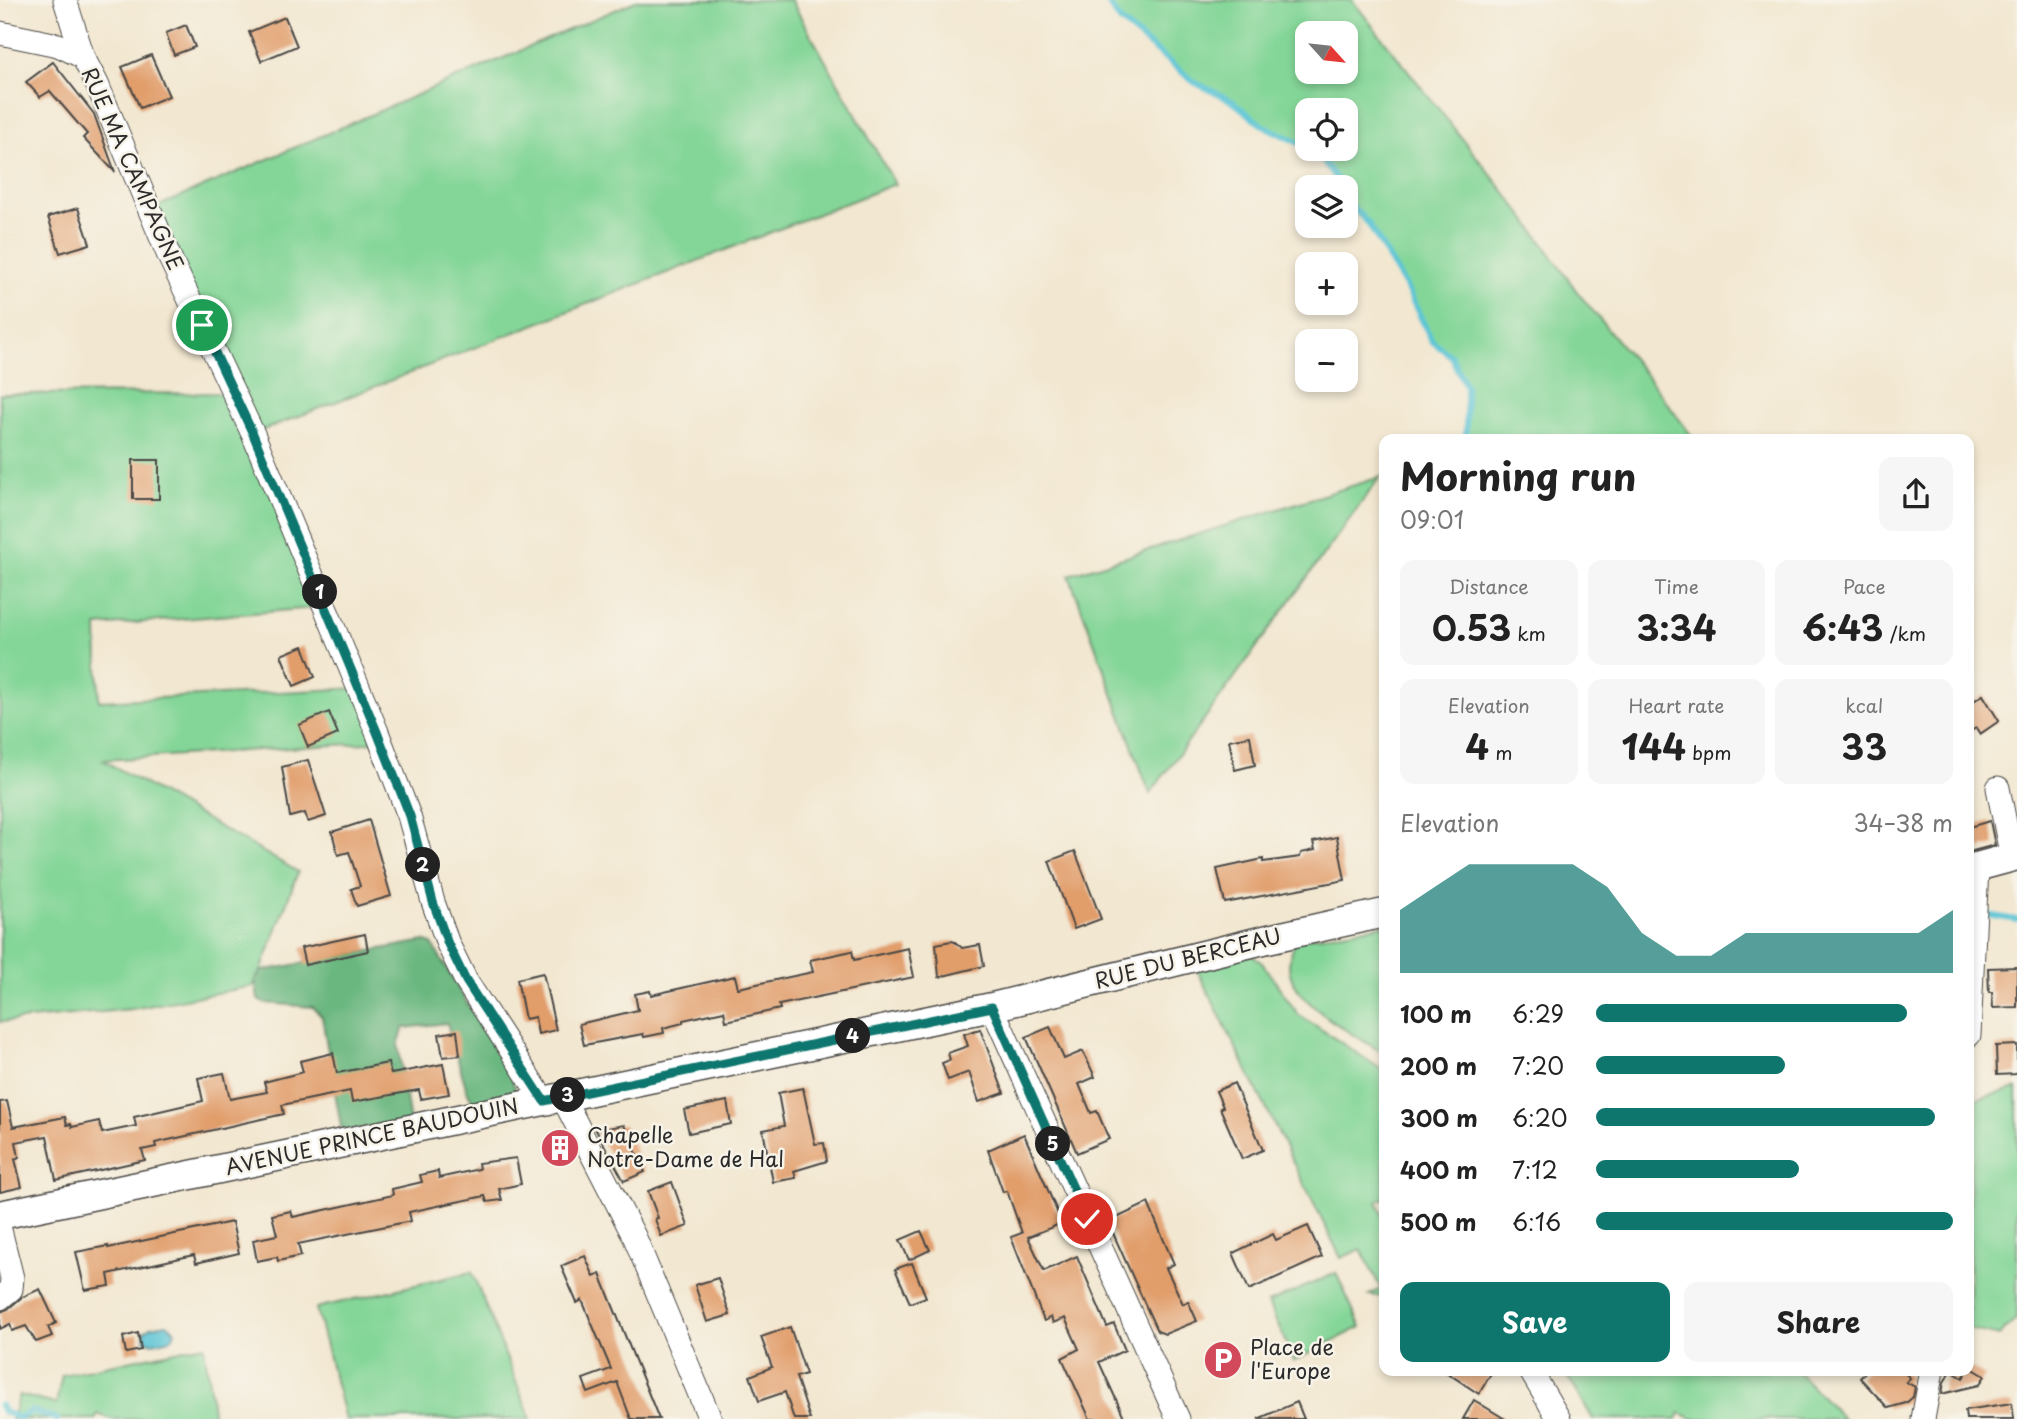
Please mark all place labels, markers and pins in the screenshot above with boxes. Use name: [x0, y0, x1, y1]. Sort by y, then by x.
pin: [172, 295, 232, 355]
pin: 1: [302, 574, 338, 610]
pin: 2: [406, 848, 440, 882]
pin: 4: [836, 1018, 870, 1054]
pin: 3: [550, 1078, 586, 1112]
place label: Chapelle Notre-Dame de Hal: [587, 1118, 784, 1174]
pin: 5: [1036, 1126, 1070, 1162]
building icon: Chapelle Notre-Dame de Hal: [539, 1127, 581, 1169]
pin: [1057, 1189, 1117, 1249]
place label: Place de l'Europe: [1250, 1330, 1334, 1386]
parking icon: Place de l'Europe: [1202, 1339, 1244, 1381]

